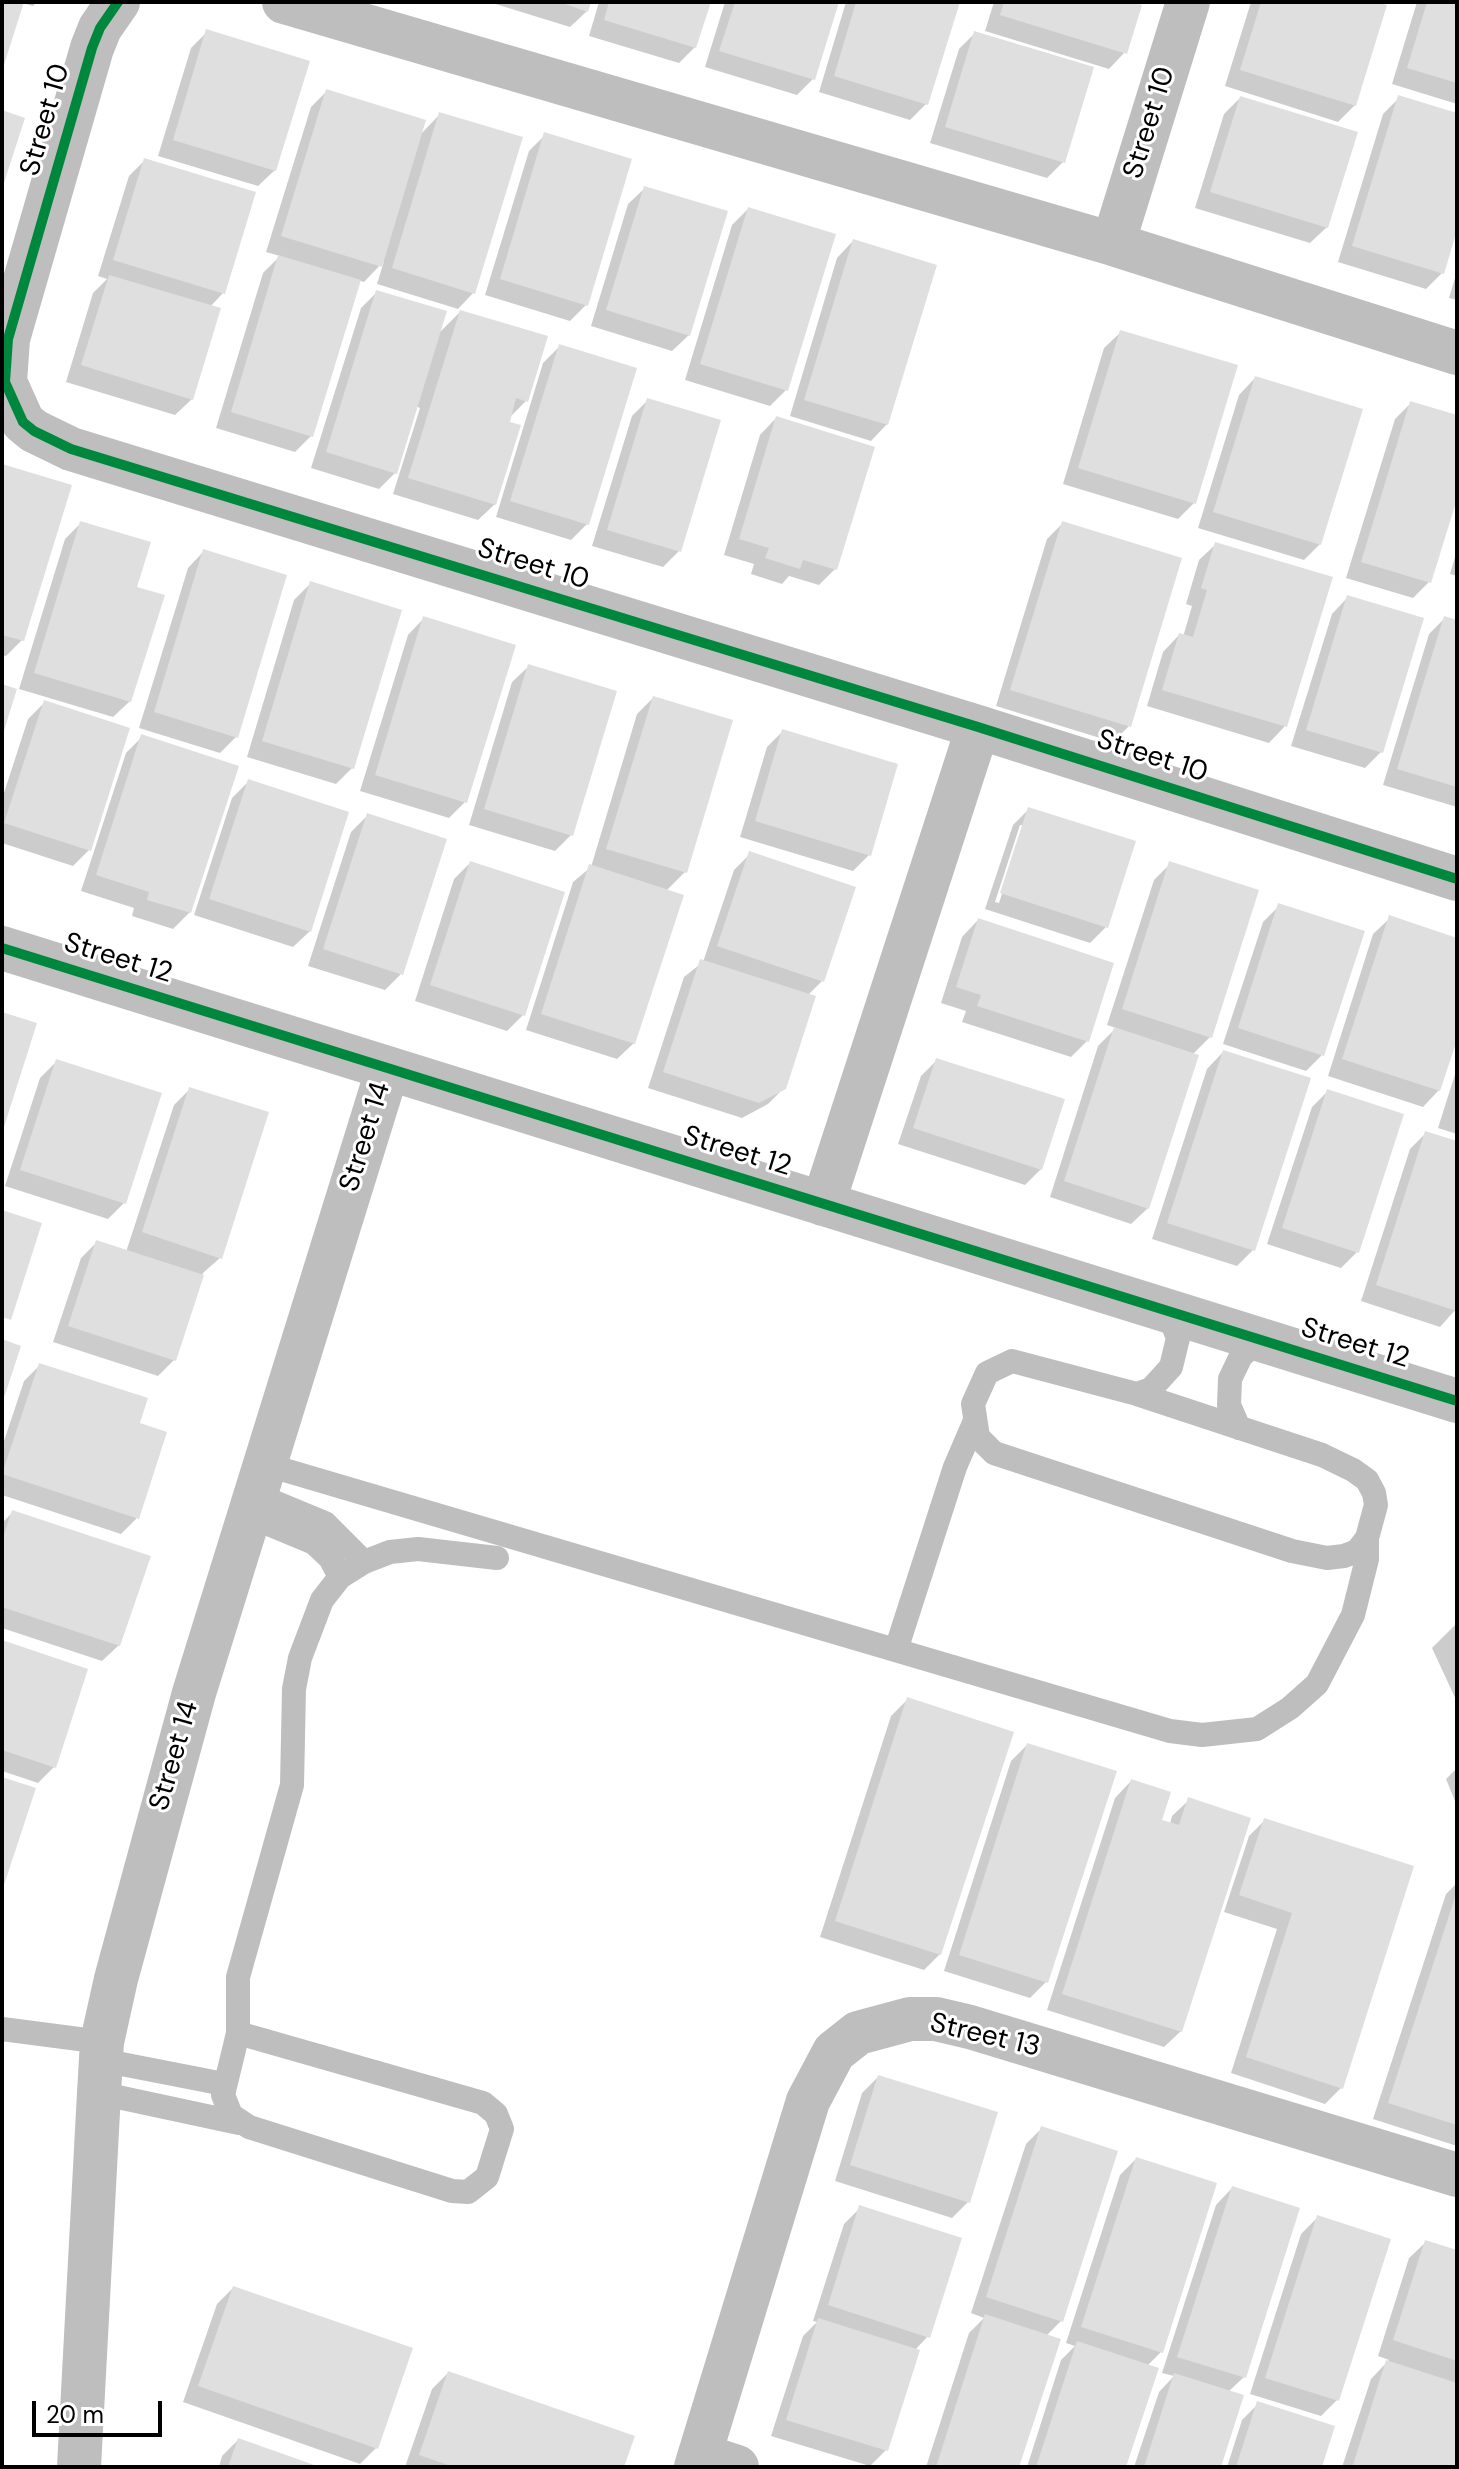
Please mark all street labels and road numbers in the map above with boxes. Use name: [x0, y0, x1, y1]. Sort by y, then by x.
street label: Street 10: [14, 60, 78, 180]
street label: Street 10: [1117, 63, 1183, 183]
street label: Street 10: [473, 532, 593, 598]
street label: Street 10: [1092, 723, 1212, 791]
street label: Street 12: [60, 927, 176, 991]
street label: Street 14: [333, 1078, 399, 1196]
street label: Street 12: [679, 1120, 795, 1184]
street label: Street 12: [1297, 1312, 1413, 1376]
street label: Street 14: [143, 1697, 207, 1815]
street label: Street 13: [927, 2007, 1043, 2065]

